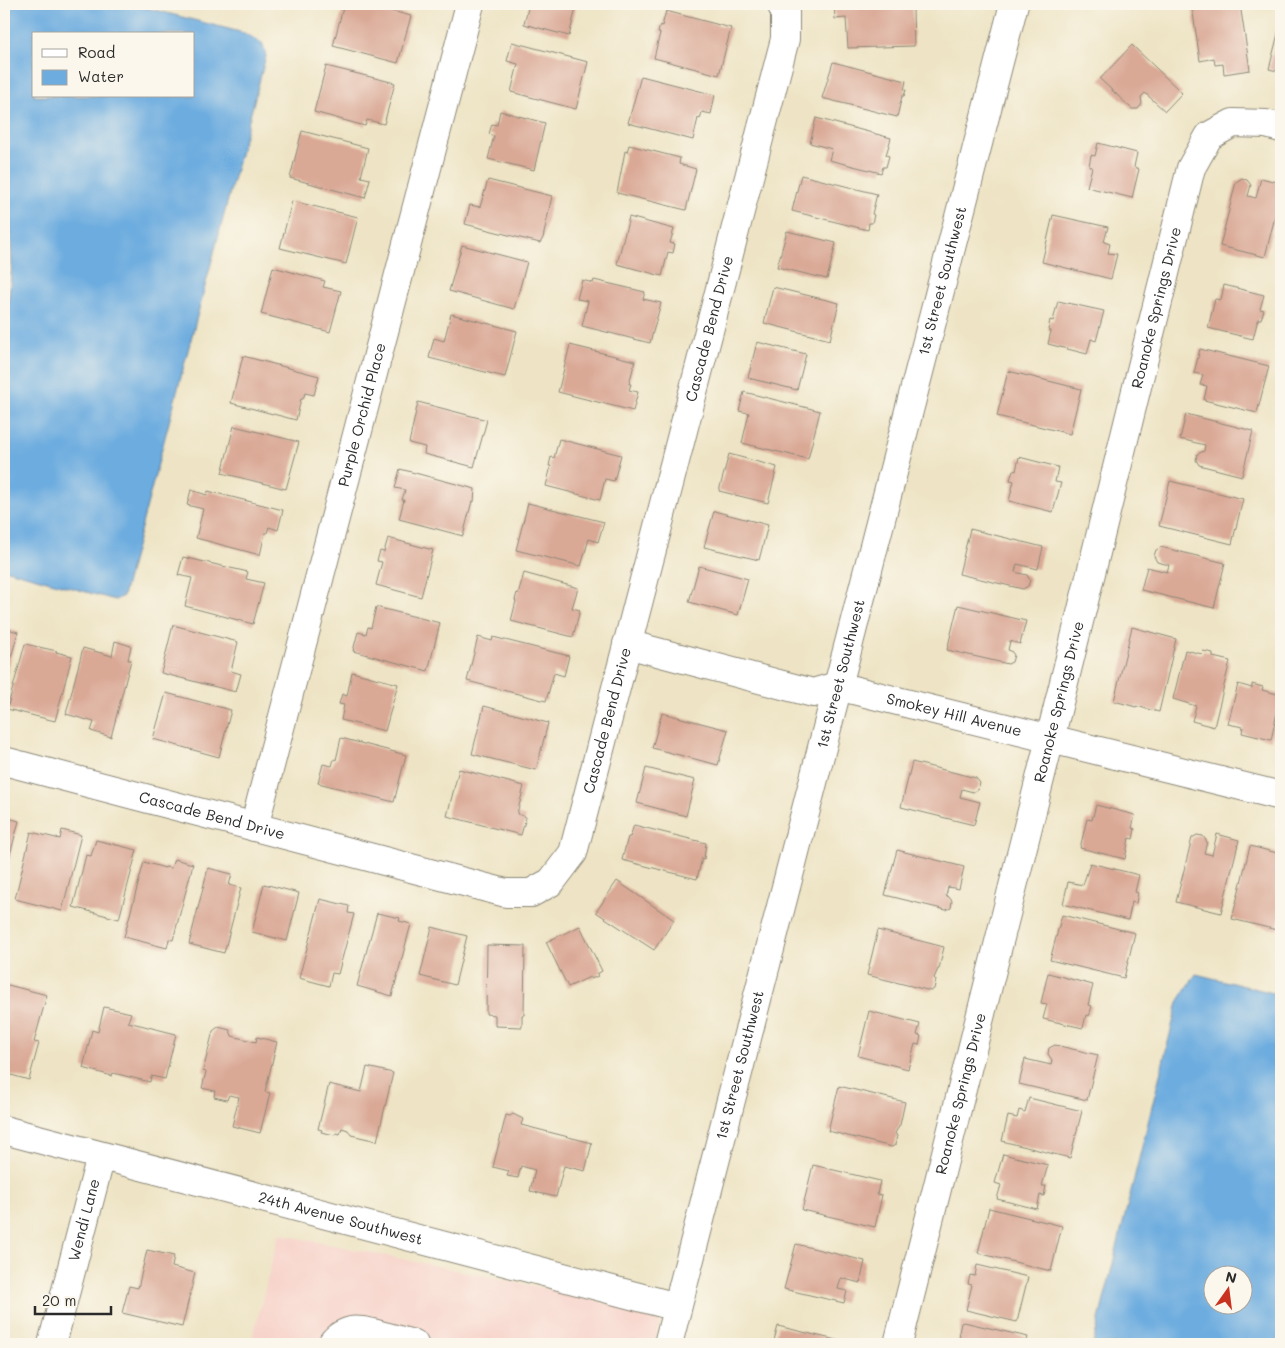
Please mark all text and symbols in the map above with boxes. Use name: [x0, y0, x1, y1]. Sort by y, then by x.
legend: [32, 32, 195, 98]
text: Road: [78, 42, 115, 62]
text: Water: [78, 66, 124, 86]
street label: 1st Street Southwest: [913, 204, 970, 357]
street label: Roanoke Springs Drive: [1126, 225, 1185, 390]
street label: Cascade Bend Drive: [680, 253, 737, 404]
street label: Purple Orchid Place: [333, 341, 390, 489]
street label: 1st Street Southwest: [811, 597, 869, 751]
street label: Roanoke Springs Drive: [1028, 619, 1088, 785]
street label: Cascade Bend Drive: [578, 645, 635, 796]
street label: Smokey Hill Avenue: [885, 688, 1024, 740]
street label: Cascade Bend Drive: [137, 786, 287, 843]
street label: 1st Street Southwest: [710, 988, 768, 1142]
street label: Roanoke Springs Drive: [930, 1011, 990, 1176]
street label: Wendi Lane: [63, 1176, 104, 1263]
street label: 24th Avenue Southwest: [256, 1186, 425, 1249]
north arrow: [1202, 1266, 1252, 1316]
text: N: [1224, 1266, 1239, 1287]
scale bar: [35, 1283, 111, 1315]
text: 20 m: [42, 1290, 76, 1310]

